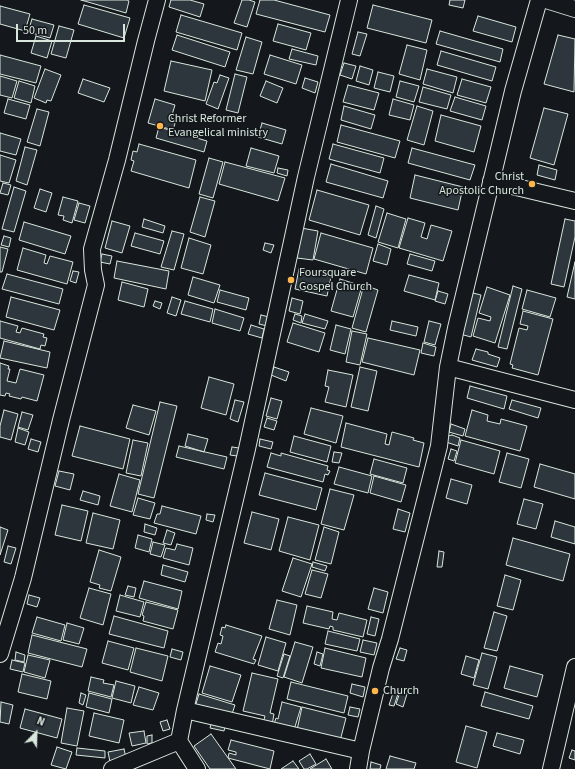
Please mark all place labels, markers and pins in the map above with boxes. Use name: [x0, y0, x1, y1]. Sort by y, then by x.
place label: Christ Reformer Evangelical ministry: [168, 112, 268, 140]
marker: Christ Reformer Evangelical ministry: [155, 121, 165, 131]
place label: Christ Apostolic Church: [439, 170, 524, 198]
marker: Christ Apostolic Church: [527, 179, 537, 189]
place label: Foursquare Gospel Church: [299, 266, 372, 294]
marker: Foursquare Gospel Church: [286, 275, 296, 285]
place label: Church: [383, 684, 419, 698]
marker: Church: [370, 686, 380, 696]

